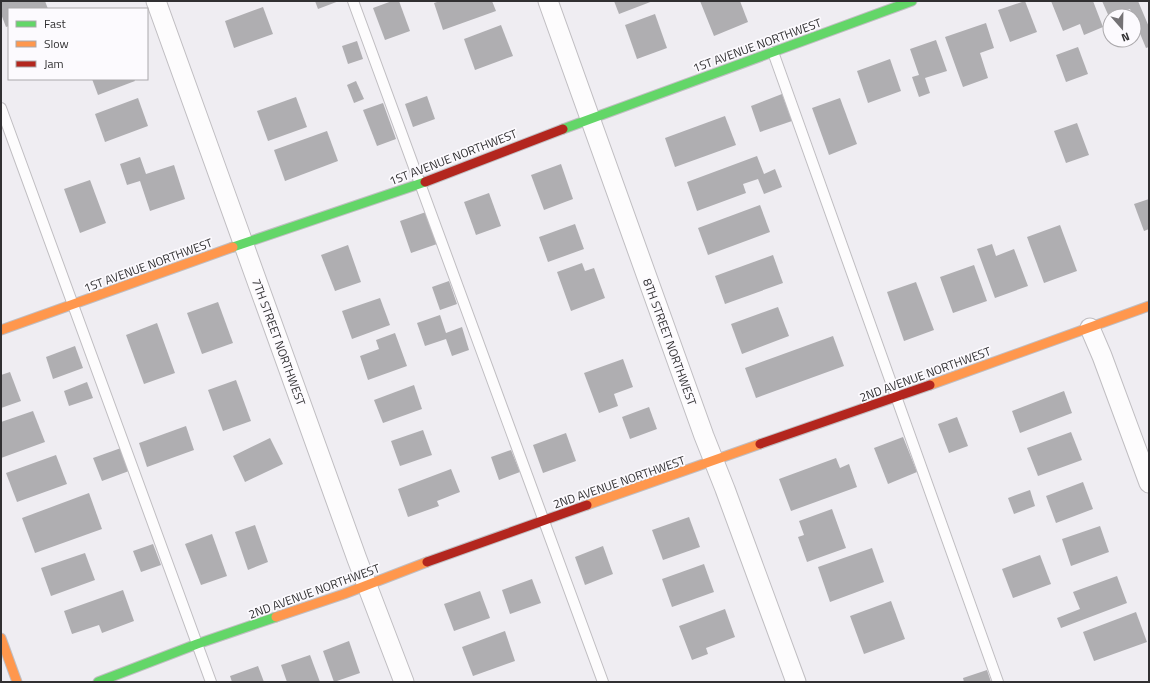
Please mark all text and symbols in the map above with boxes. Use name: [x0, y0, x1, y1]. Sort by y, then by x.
legend: [8, 8, 148, 80]
north arrow: [1102, 8, 1142, 48]
street label: 1ST AVENUE NORTHWEST: [690, 13, 825, 77]
text: Fast: [44, 14, 67, 33]
text: N: [1119, 29, 1132, 46]
text: Slow: [44, 34, 69, 53]
text: Jam: [44, 54, 64, 73]
street label: 1ST AVENUE NORTHWEST: [386, 124, 520, 190]
street label: 1ST AVENUE NORTHWEST: [81, 233, 216, 297]
street label: 7TH STREET NORTHWEST: [247, 276, 311, 409]
street label: 8TH STREET NORTHWEST: [638, 276, 702, 409]
street label: 2ND AVENUE NORTHWEST: [857, 341, 994, 407]
street label: 2ND AVENUE NORTHWEST: [550, 450, 688, 514]
street label: 2ND AVENUE NORTHWEST: [246, 558, 383, 624]

